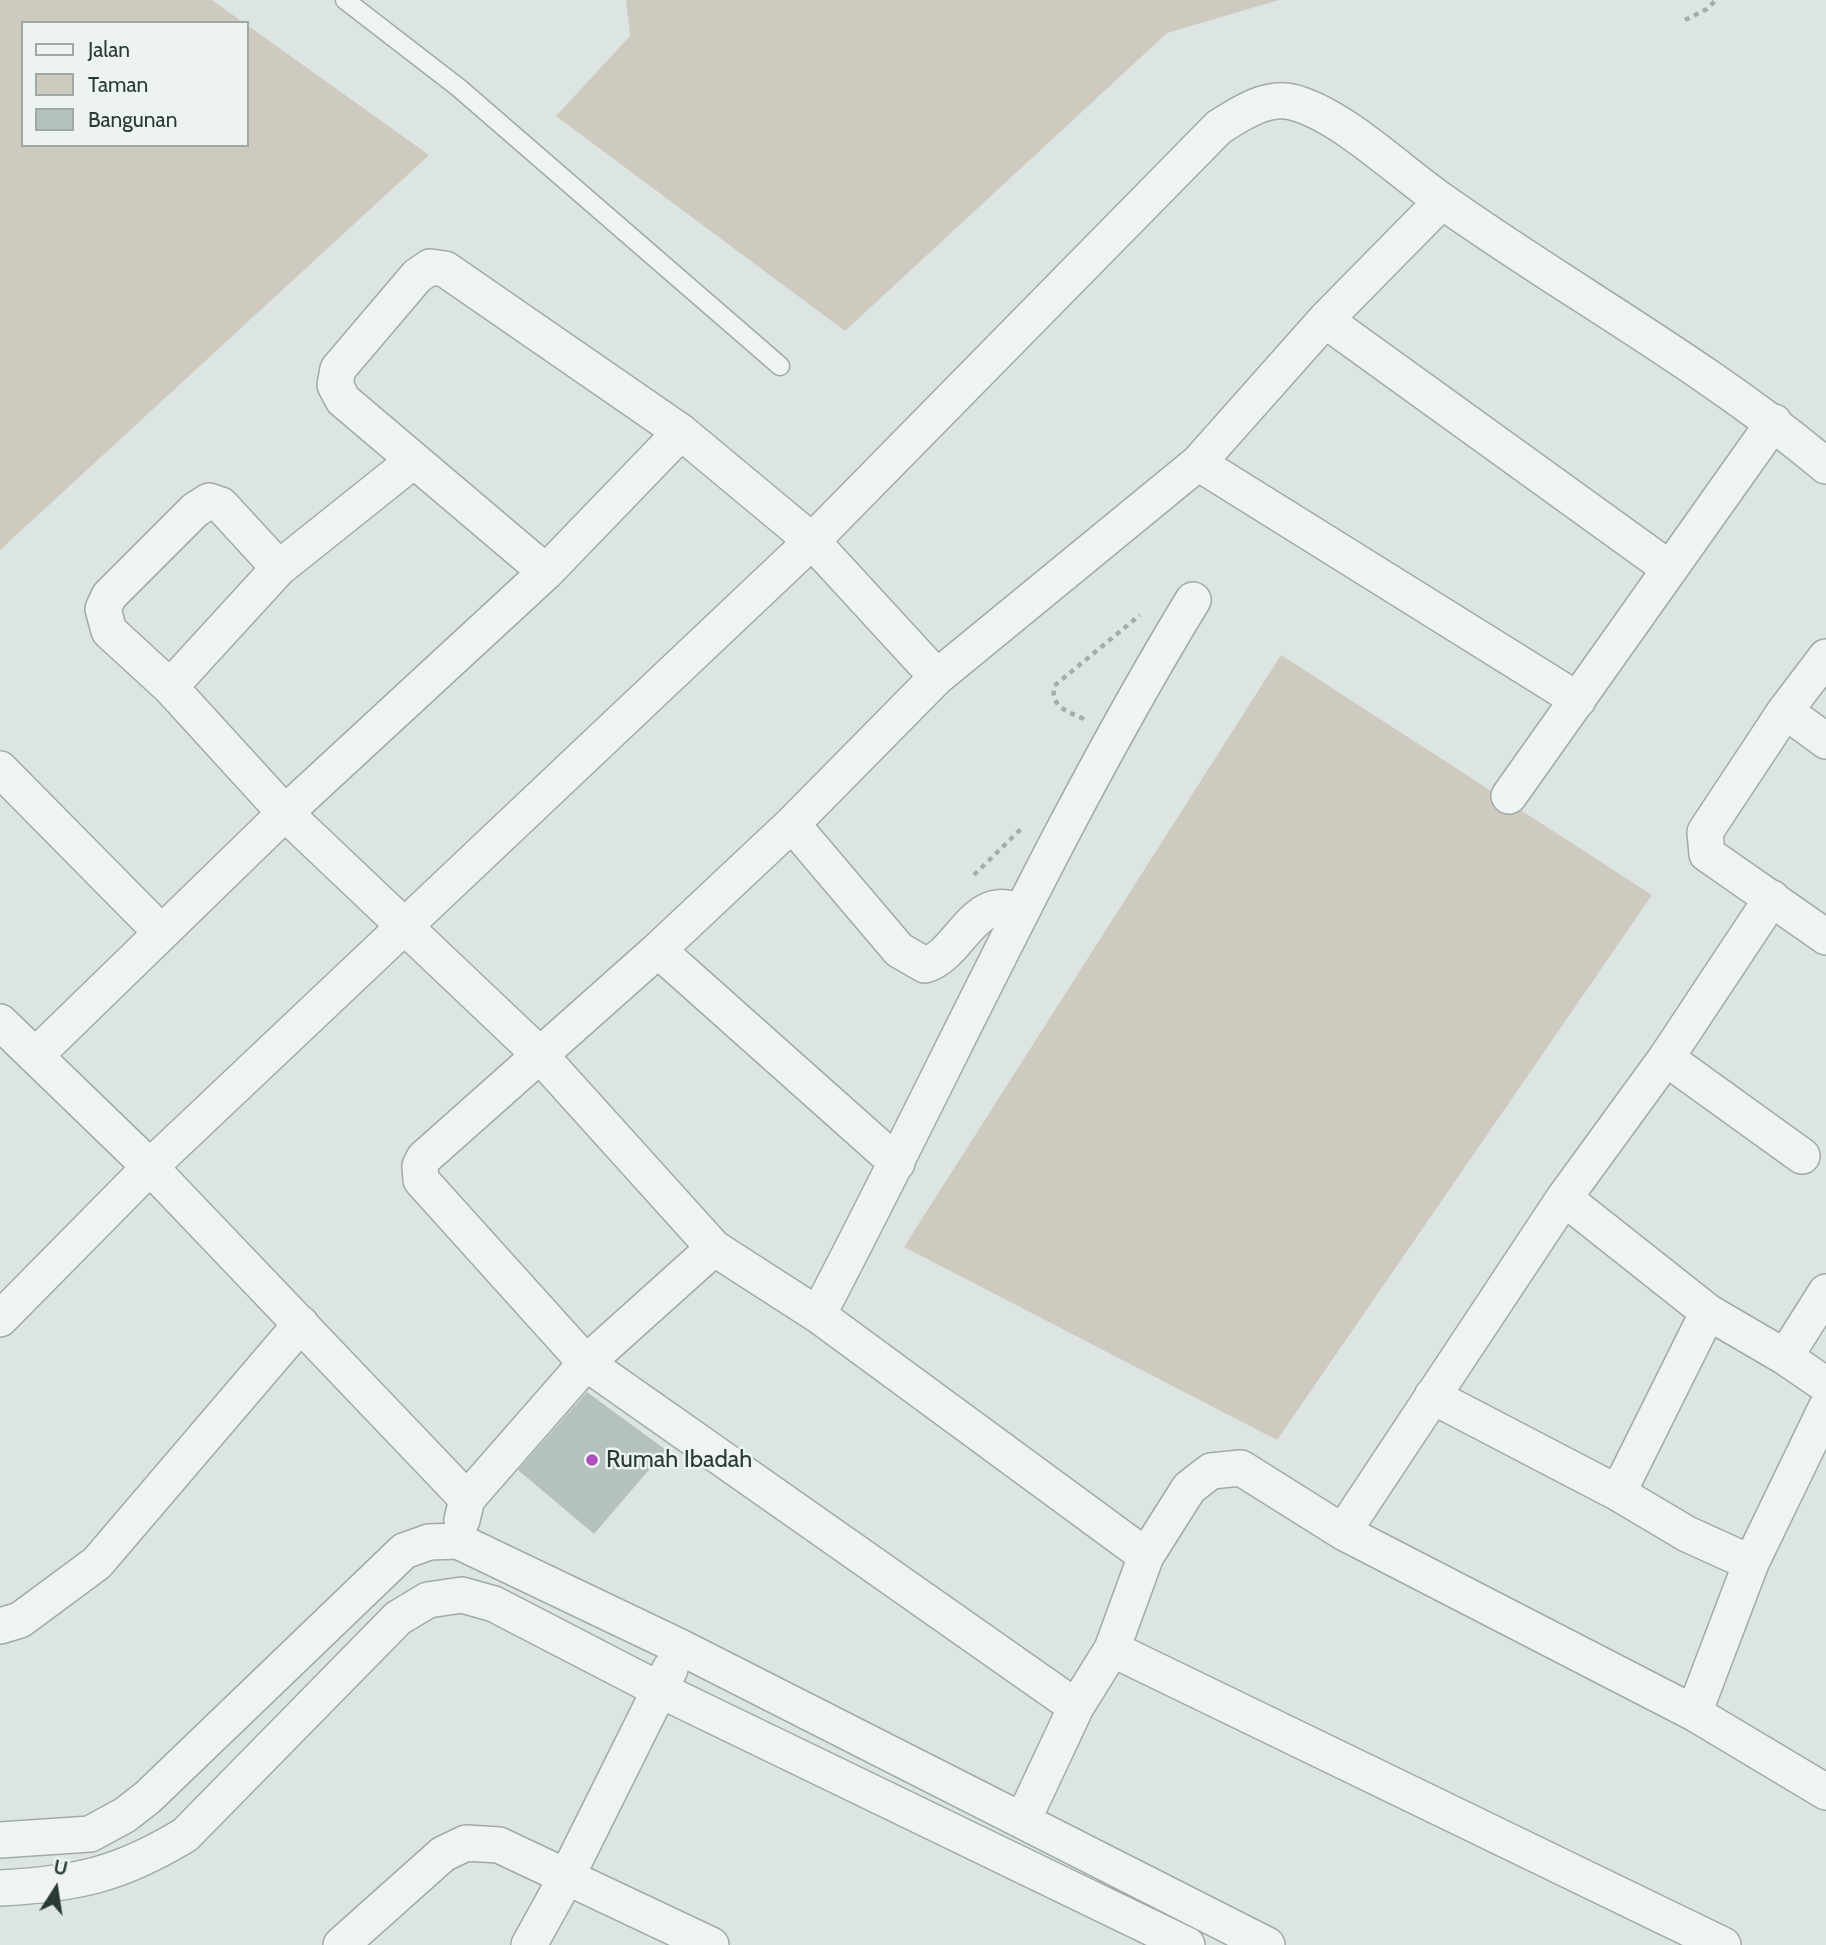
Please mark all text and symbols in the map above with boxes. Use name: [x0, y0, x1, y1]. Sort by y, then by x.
legend: [21, 21, 248, 147]
text: Jalan: [88, 37, 130, 62]
text: Taman: [88, 72, 148, 97]
text: Bangunan: [88, 107, 177, 132]
place label: Rumah Ibadah: [606, 1446, 752, 1474]
marker: Rumah Ibadah: [584, 1452, 600, 1468]
north arrow: [21, 1854, 91, 1924]
text: U: [51, 1855, 70, 1881]

